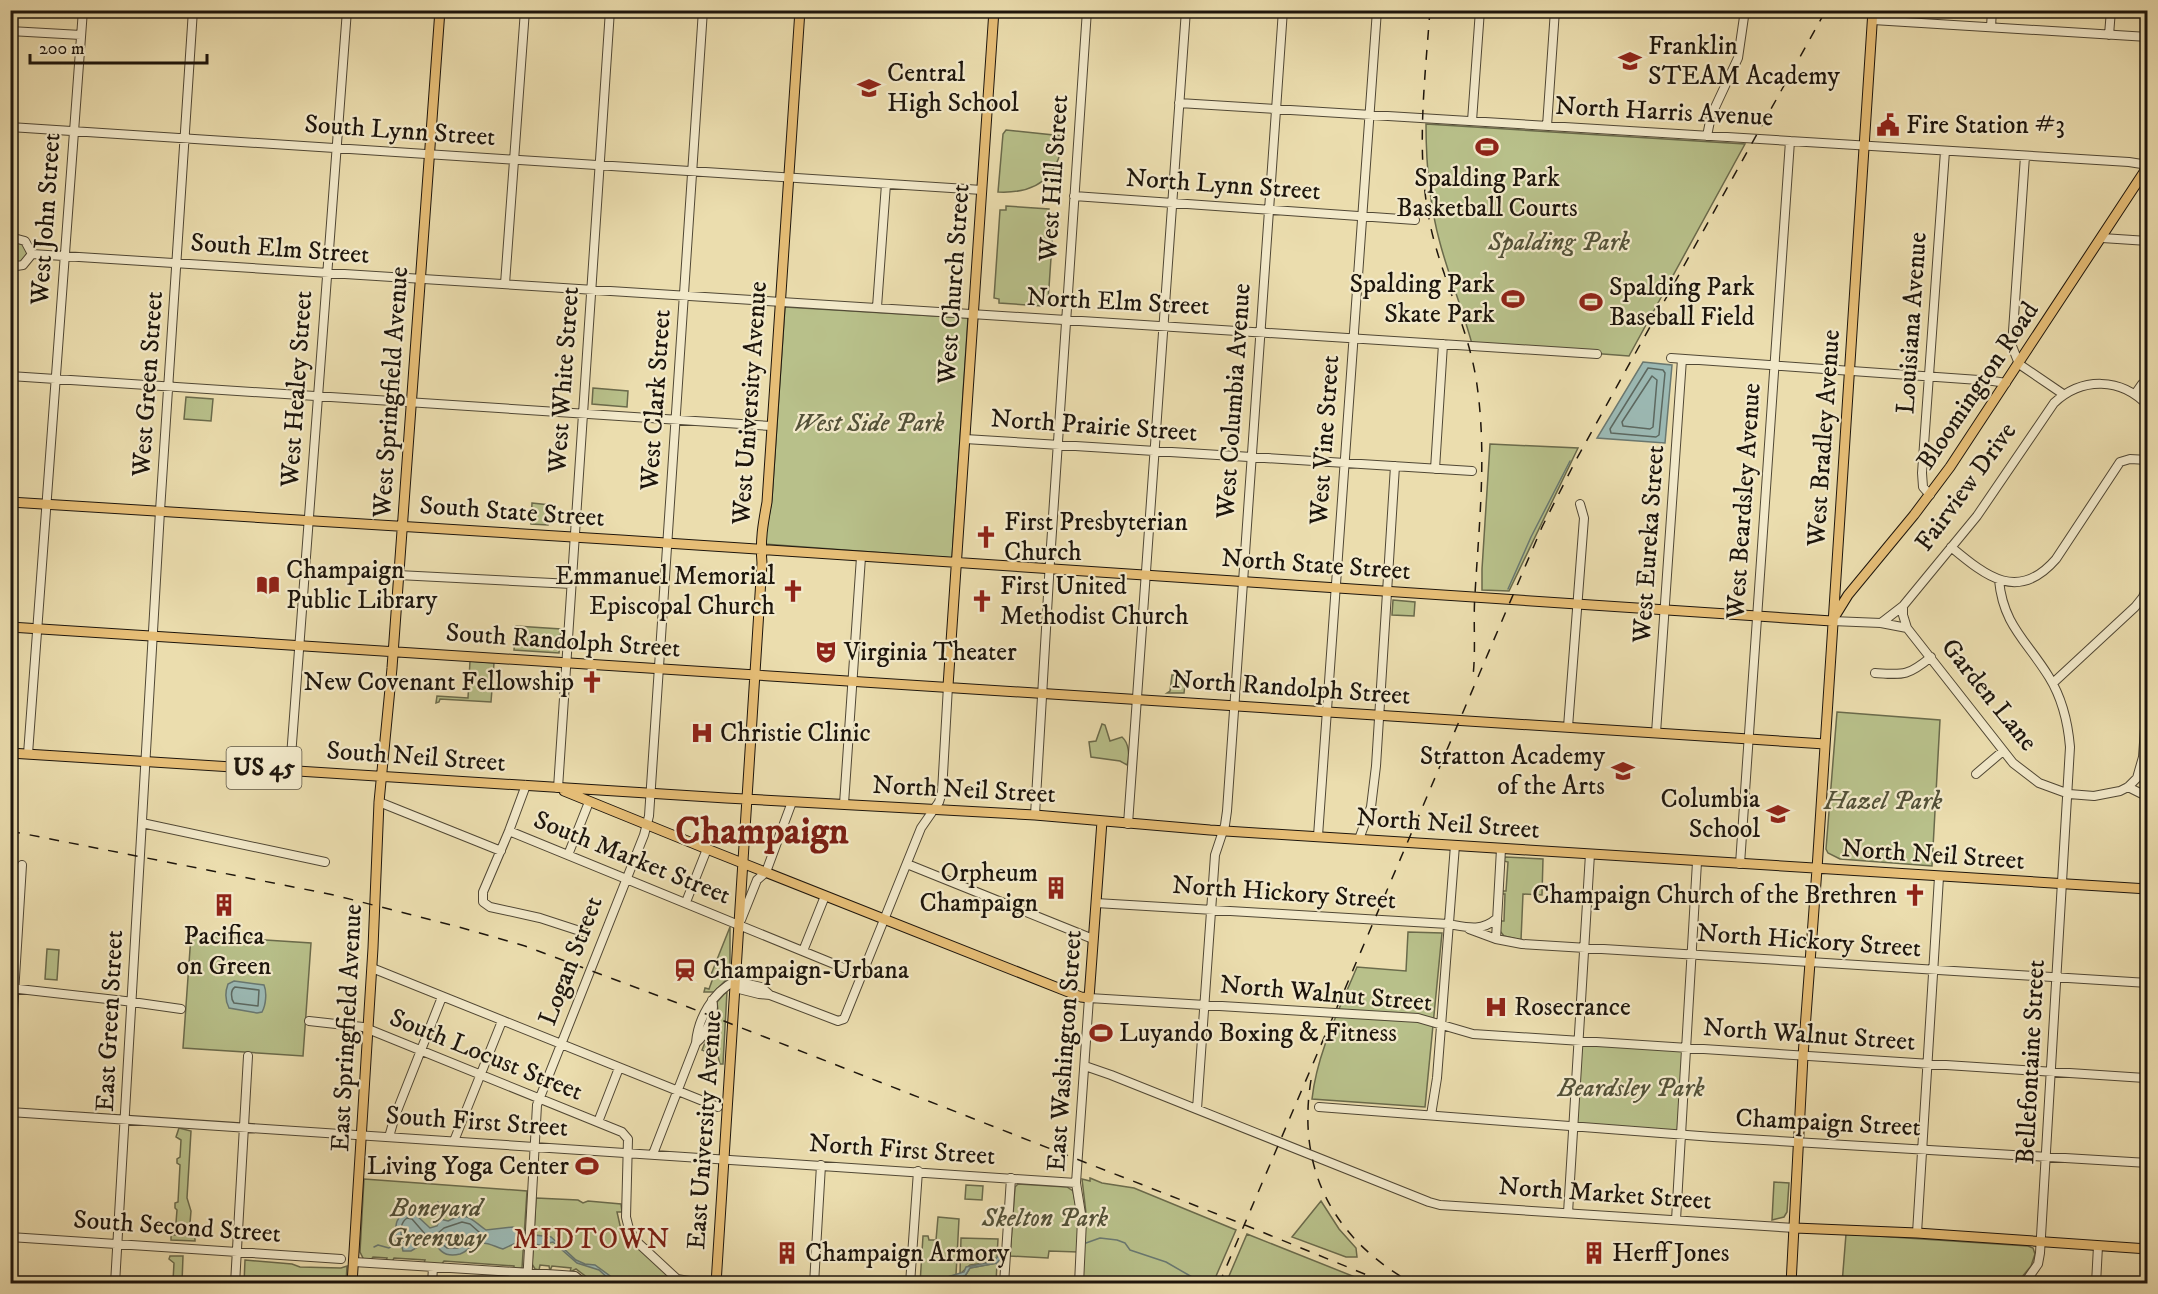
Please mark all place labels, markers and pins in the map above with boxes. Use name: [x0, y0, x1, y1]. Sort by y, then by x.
place label: Franklin STEAM Academy: [1648, 30, 1841, 93]
school or university icon: Franklin STEAM Academy: [1617, 48, 1643, 74]
place label: Central High School: [887, 57, 1019, 120]
school or university icon: Central High School: [856, 75, 882, 101]
place label: Fire Station #3: [1906, 109, 2065, 142]
public building icon: Fire Station #3: [1875, 112, 1901, 138]
sports icon: Spalding Park Basketball Courts: [1474, 134, 1500, 160]
place label: Spalding Park Basketball Courts: [1396, 162, 1578, 225]
place label: Spalding Park Skate Park: [1349, 268, 1495, 331]
place label: Spalding Park Baseball Field: [1609, 271, 1755, 334]
sports icon: Spalding Park Skate Park: [1500, 286, 1526, 312]
sports icon: Spalding Park Baseball Field: [1578, 289, 1604, 315]
place label: First Presbyterian Church: [1004, 506, 1188, 569]
church icon: First Presbyterian Church: [973, 524, 999, 550]
place label: Champaign Public Library: [286, 554, 438, 617]
place label: Emmanuel Memorial Episcopal Church: [555, 560, 775, 623]
place label: First United Methodist Church: [1000, 570, 1189, 633]
library icon: Champaign Public Library: [255, 572, 281, 598]
church icon: Emmanuel Memorial Episcopal Church: [780, 578, 806, 604]
church icon: First United Methodist Church: [969, 588, 995, 614]
place label: Virginia Theater: [843, 636, 1017, 669]
theatre icon: Virginia Theater: [813, 639, 839, 665]
place label: New Covenant Fellowship: [303, 666, 574, 699]
church icon: New Covenant Fellowship: [579, 669, 605, 695]
place label: Christie Clinic: [720, 717, 871, 750]
hospital icon: Christie Clinic: [689, 720, 715, 746]
place label: Stratton Academy of the Arts: [1420, 740, 1606, 803]
school or university icon: Stratton Academy of the Arts: [1610, 758, 1636, 784]
place label: Columbia School: [1661, 783, 1760, 846]
school or university icon: Columbia School: [1765, 801, 1791, 827]
place label: Orpheum Champaign: [919, 857, 1038, 920]
building icon: Orpheum Champaign: [1043, 875, 1069, 901]
place label: Champaign Church of the Brethren: [1532, 879, 1897, 912]
church icon: Champaign Church of the Brethren: [1902, 882, 1928, 908]
building icon: Pacifica on Green: [211, 892, 237, 918]
place label: Pacifica on Green: [177, 920, 272, 983]
place label: Champaign-Urbana: [703, 954, 909, 987]
station icon: Champaign-Urbana: [672, 957, 698, 983]
place label: Rosecrance: [1514, 991, 1631, 1024]
hospital icon: Rosecrance: [1483, 994, 1509, 1020]
place label: Luyando Boxing & Fitness: [1119, 1017, 1397, 1050]
sports icon: Luyando Boxing & Fitness: [1088, 1020, 1114, 1046]
place label: Living Yoga Center: [367, 1150, 569, 1183]
sports icon: Living Yoga Center: [574, 1153, 600, 1179]
place label: Champaign Armory: [805, 1237, 1010, 1270]
place label: Herff Jones: [1612, 1237, 1729, 1270]
building icon: Champaign Armory: [774, 1240, 800, 1266]
building icon: Herff Jones: [1581, 1240, 1607, 1266]

